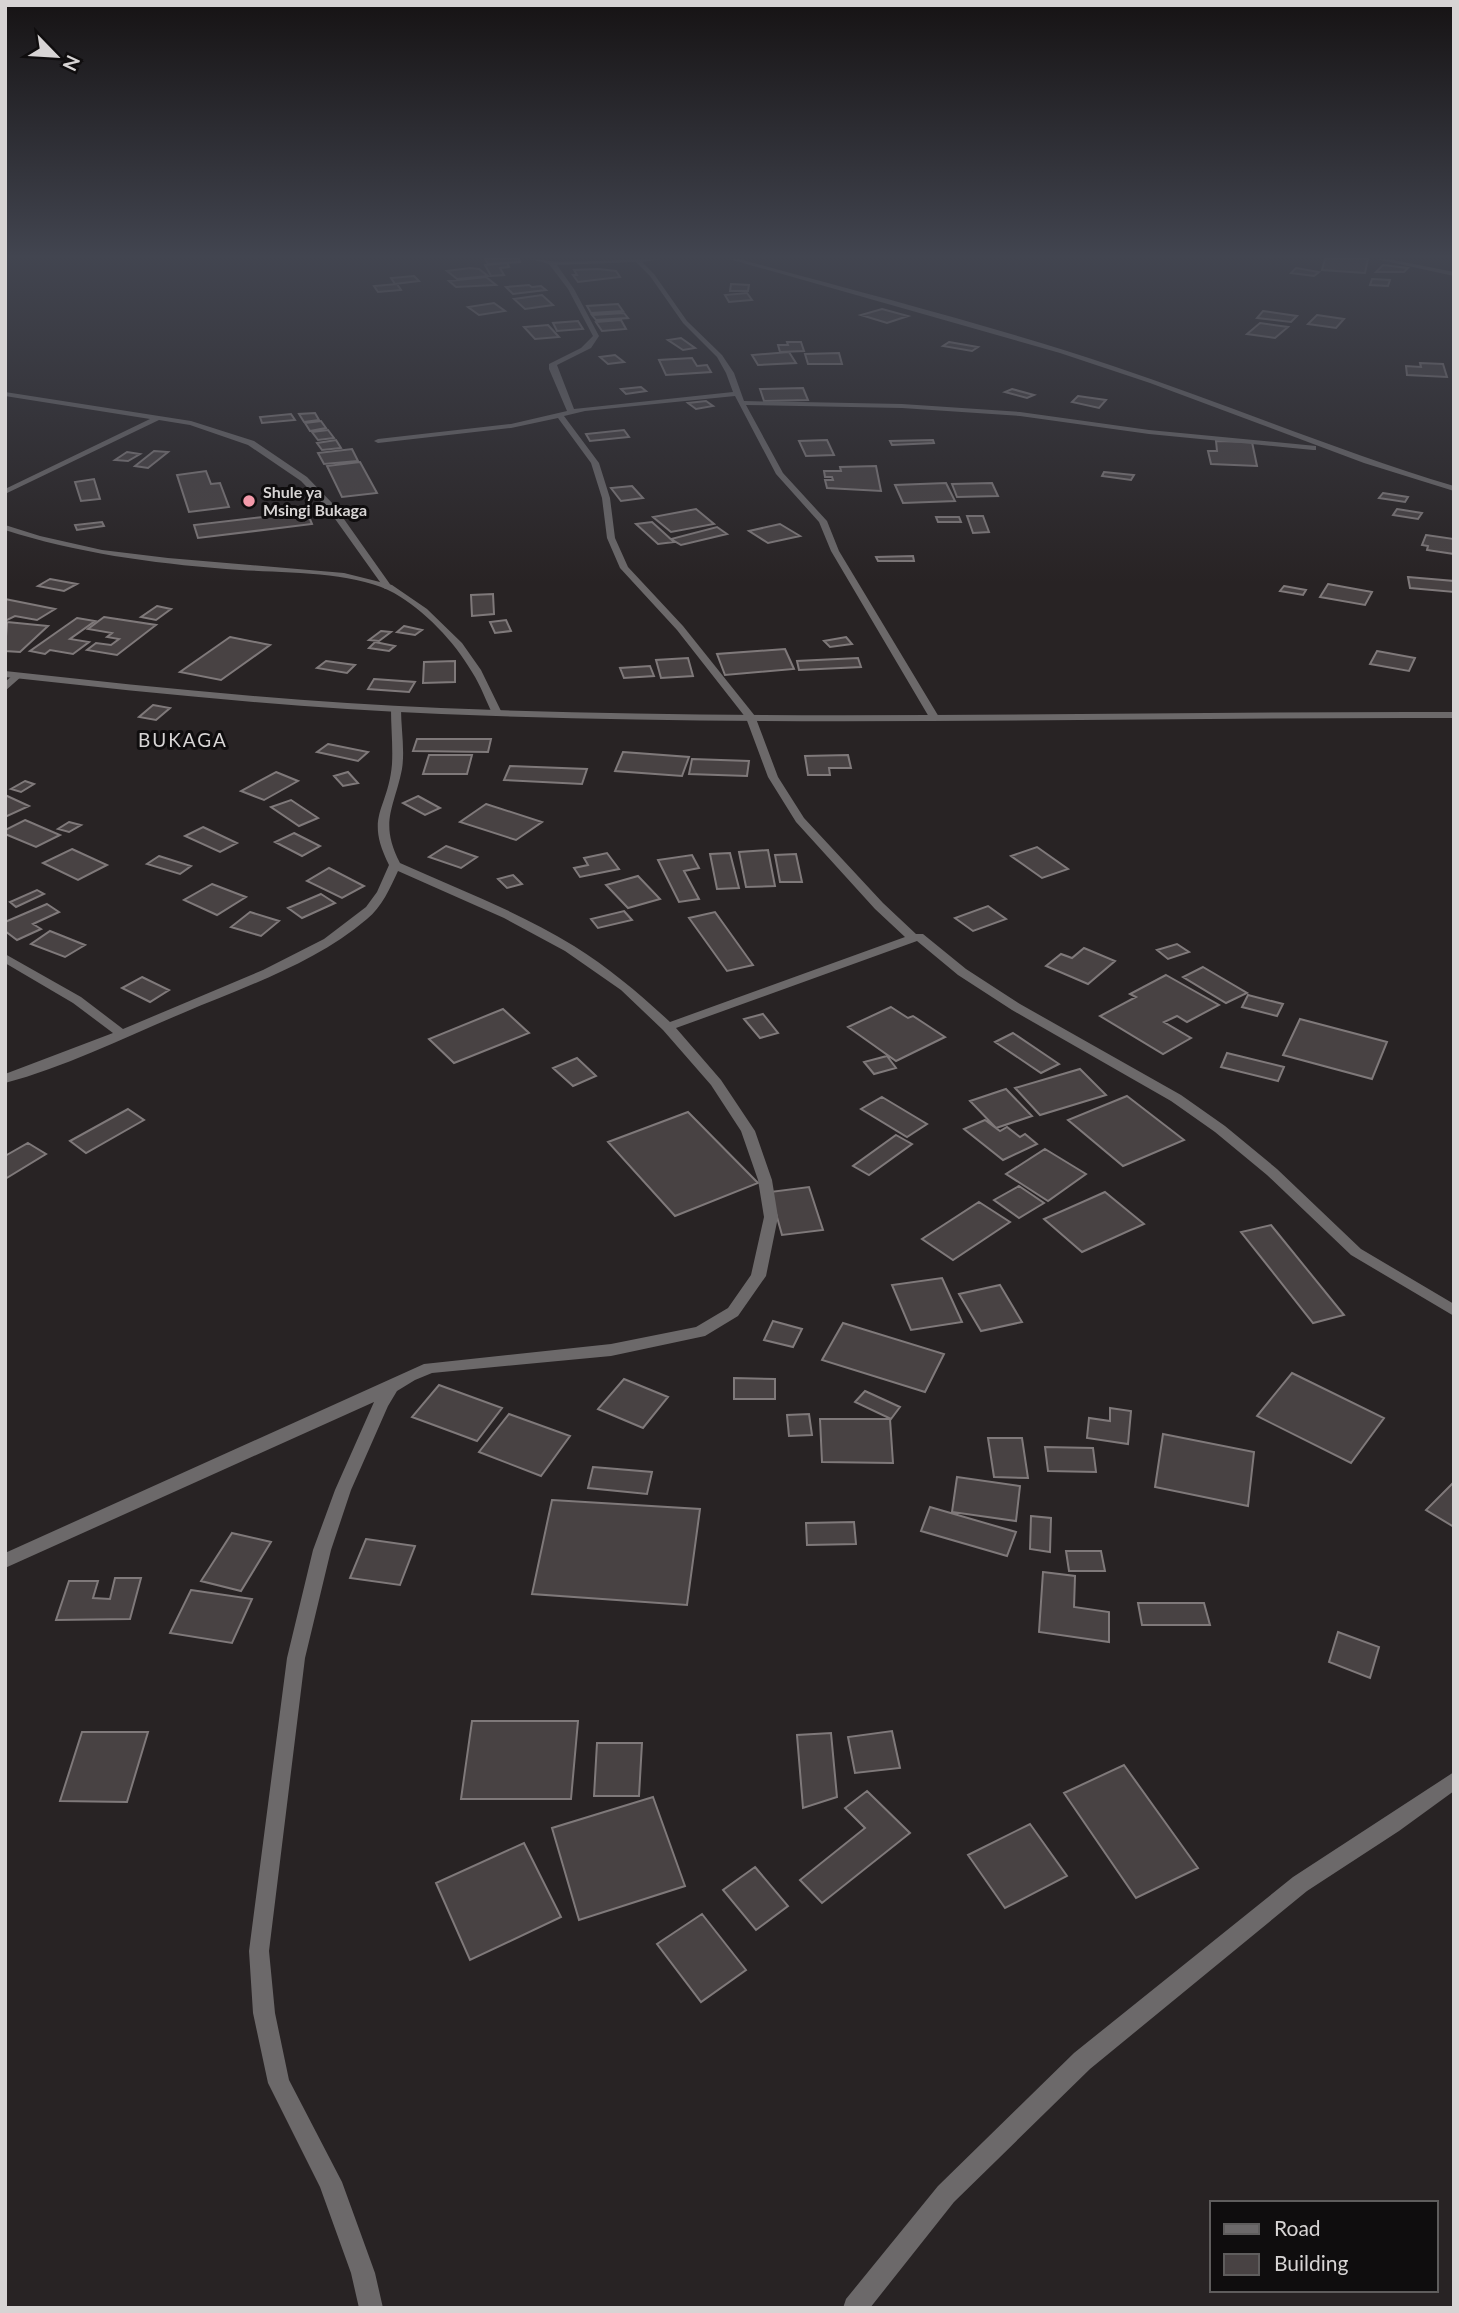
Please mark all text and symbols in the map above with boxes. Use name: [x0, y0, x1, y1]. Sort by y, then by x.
north arrow: [21, 21, 91, 91]
text: N: [58, 52, 85, 75]
place label: Shule ya Msingi Bukaga: [263, 482, 367, 519]
marker: Shule ya Msingi Bukaga: [241, 493, 257, 509]
district label: BUKAGA: [138, 728, 228, 751]
legend: [1210, 2201, 1438, 2292]
text: Road: [1274, 2215, 1321, 2240]
text: Building: [1274, 2250, 1349, 2275]

